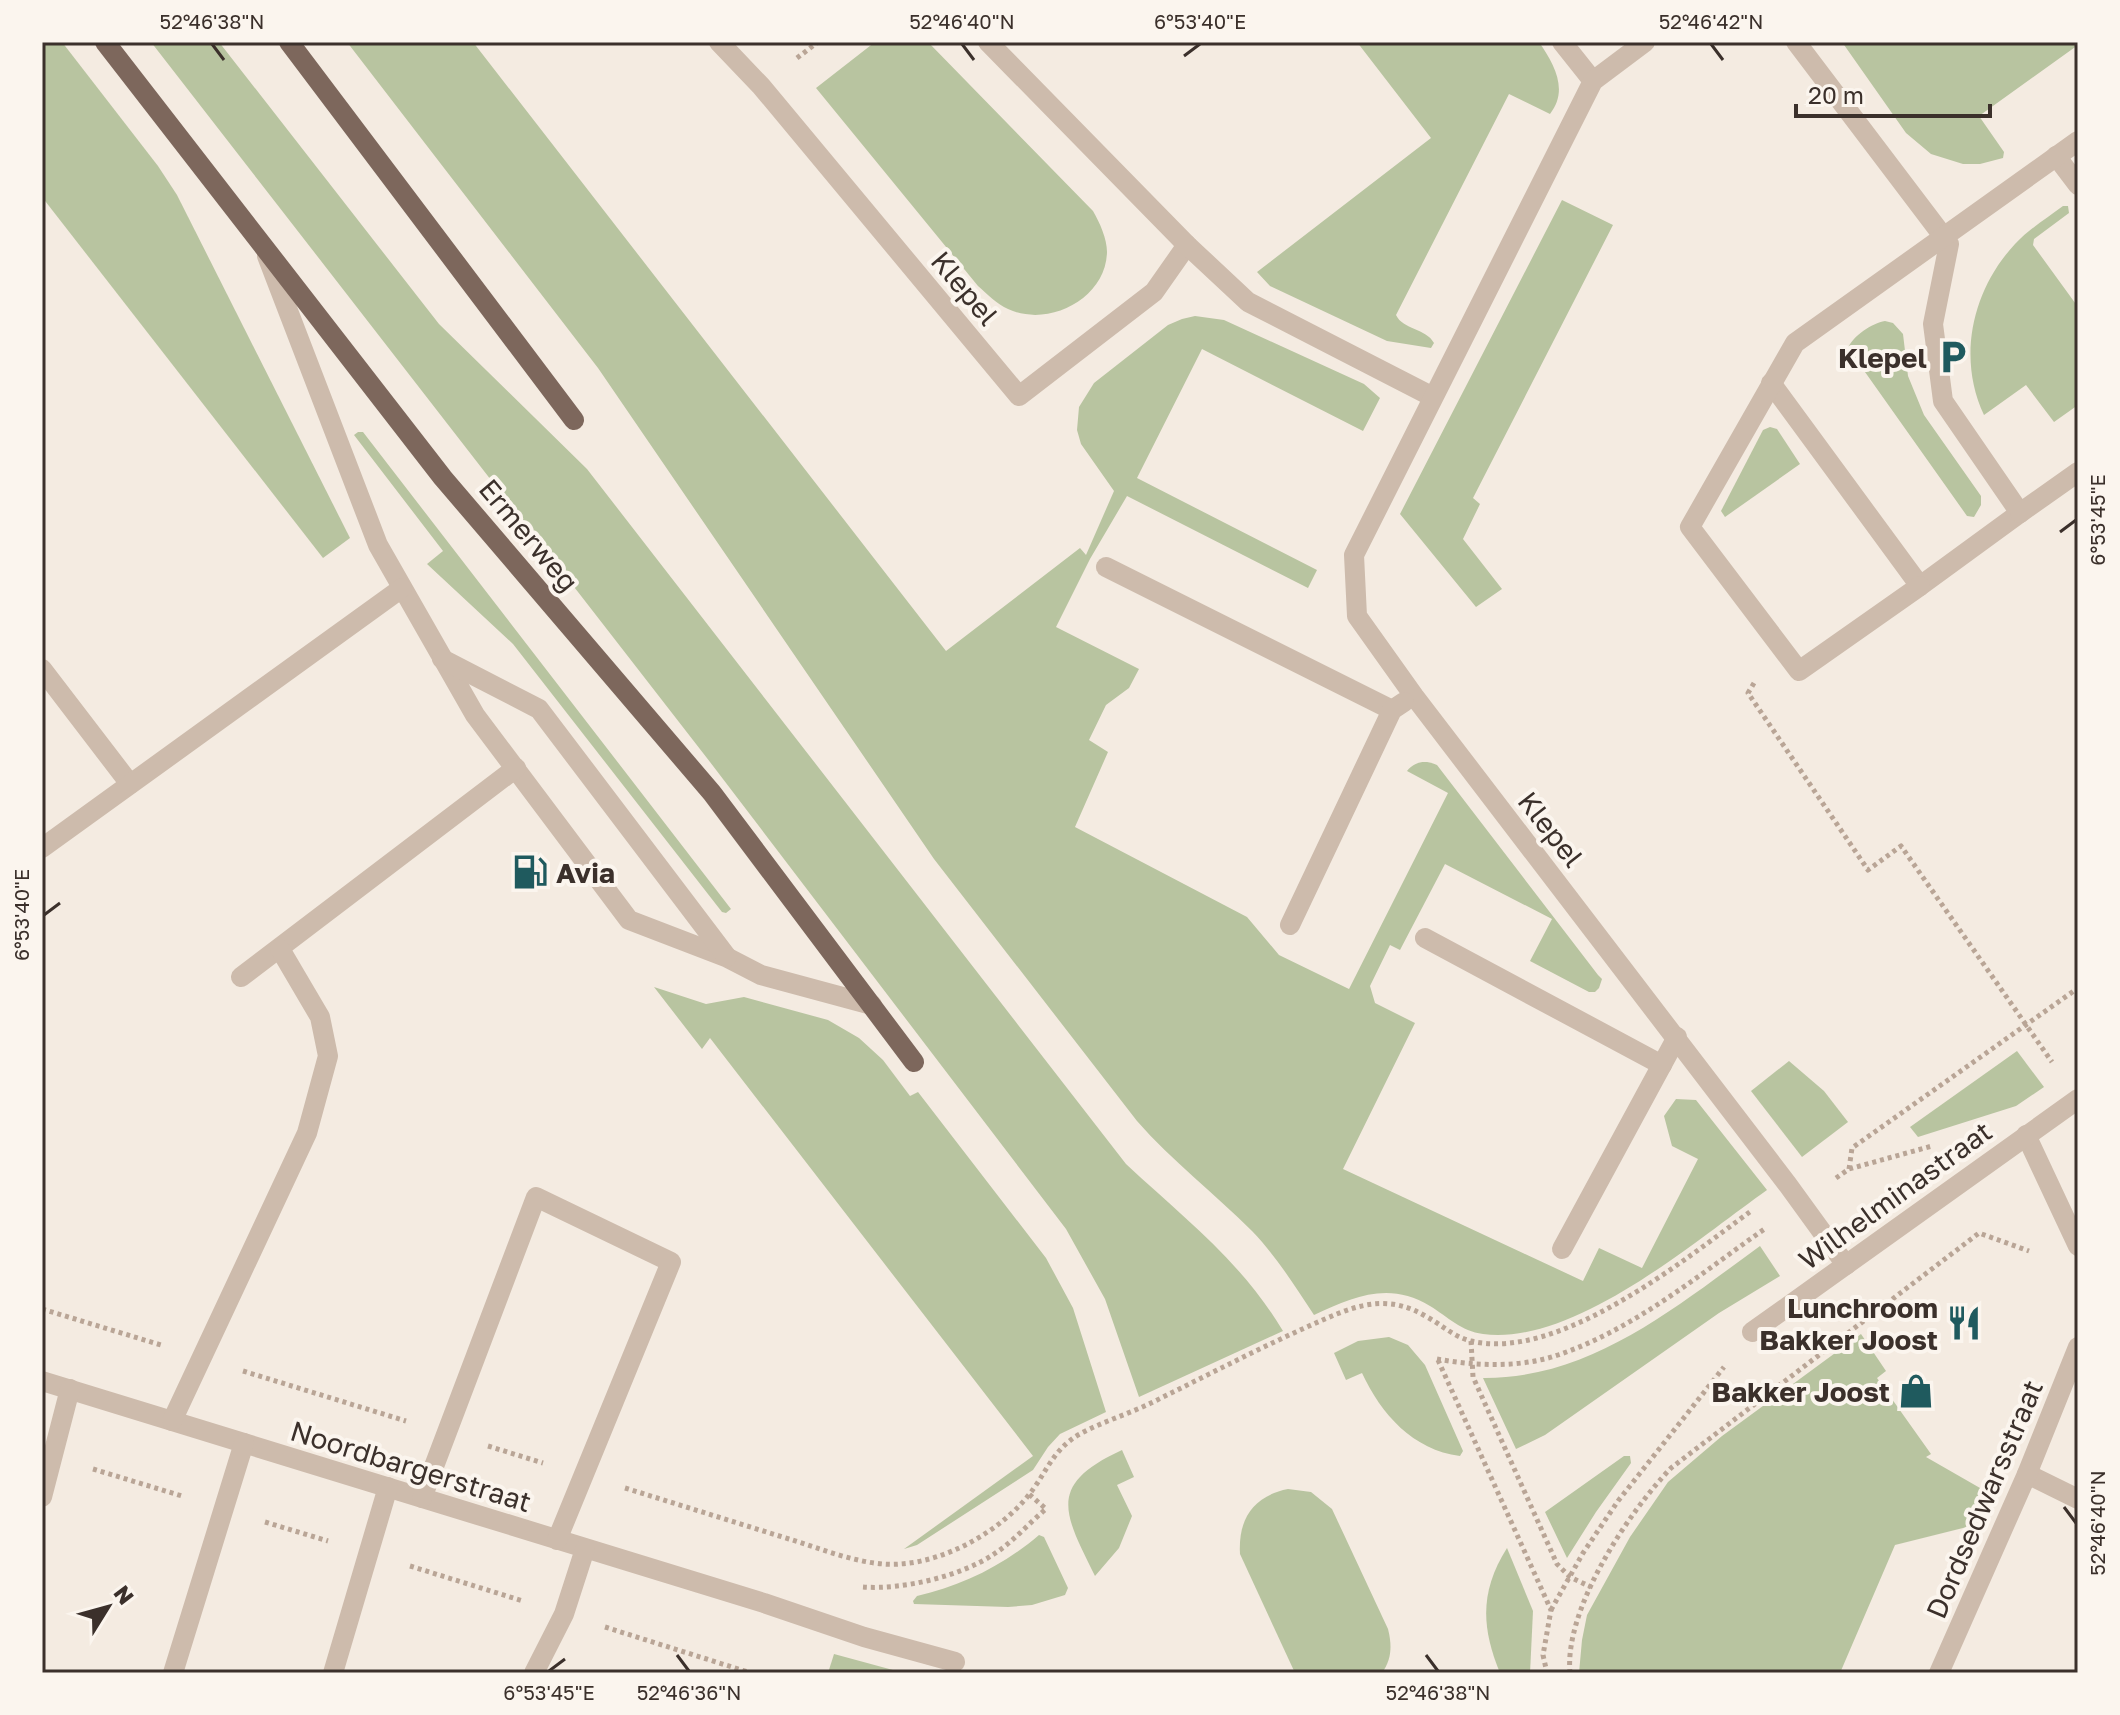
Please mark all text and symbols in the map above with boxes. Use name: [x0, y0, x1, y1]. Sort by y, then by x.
text: 52°46'38"N: [160, 9, 264, 33]
text: 52°46'40"N: [909, 9, 1015, 33]
text: 6°53'40"E: [1154, 9, 1246, 33]
text: 52°46'42"N: [1659, 9, 1763, 33]
scale bar: [1796, 68, 1990, 118]
text: 20 m: [1808, 80, 1864, 109]
street label: Klepel: [925, 244, 1005, 332]
parking icon: Klepel: [1934, 338, 1972, 376]
place label: Klepel: [1838, 341, 1927, 374]
street label: Ermerweg: [473, 472, 585, 598]
text: 6°53'45"E: [2085, 474, 2109, 566]
street label: Klepel: [1511, 785, 1591, 873]
fuel station icon: Avia: [511, 853, 549, 891]
place label: Avia: [556, 856, 615, 889]
text: 6°53'40"E: [9, 869, 33, 961]
street label: Wilhelminastraat: [1792, 1114, 1998, 1276]
place label: Lunchroom Bakker Joost: [1759, 1291, 1938, 1356]
restaurant icon: Lunchroom Bakker Joost: [1945, 1304, 1983, 1342]
shop icon: Bakker Joost: [1897, 1372, 1935, 1410]
place label: Bakker Joost: [1711, 1375, 1890, 1408]
street label: Dordsedwarsstraat: [1919, 1375, 2049, 1623]
street label: Noordbargerstraat: [287, 1414, 535, 1518]
text: 52°46'40"N: [2085, 1470, 2109, 1576]
north arrow: [68, 1567, 148, 1647]
text: N: [109, 1580, 140, 1609]
text: 6°53'45"E: [503, 1680, 595, 1704]
text: 52°46'36"N: [637, 1680, 741, 1704]
text: 52°46'38"N: [1386, 1680, 1490, 1704]

